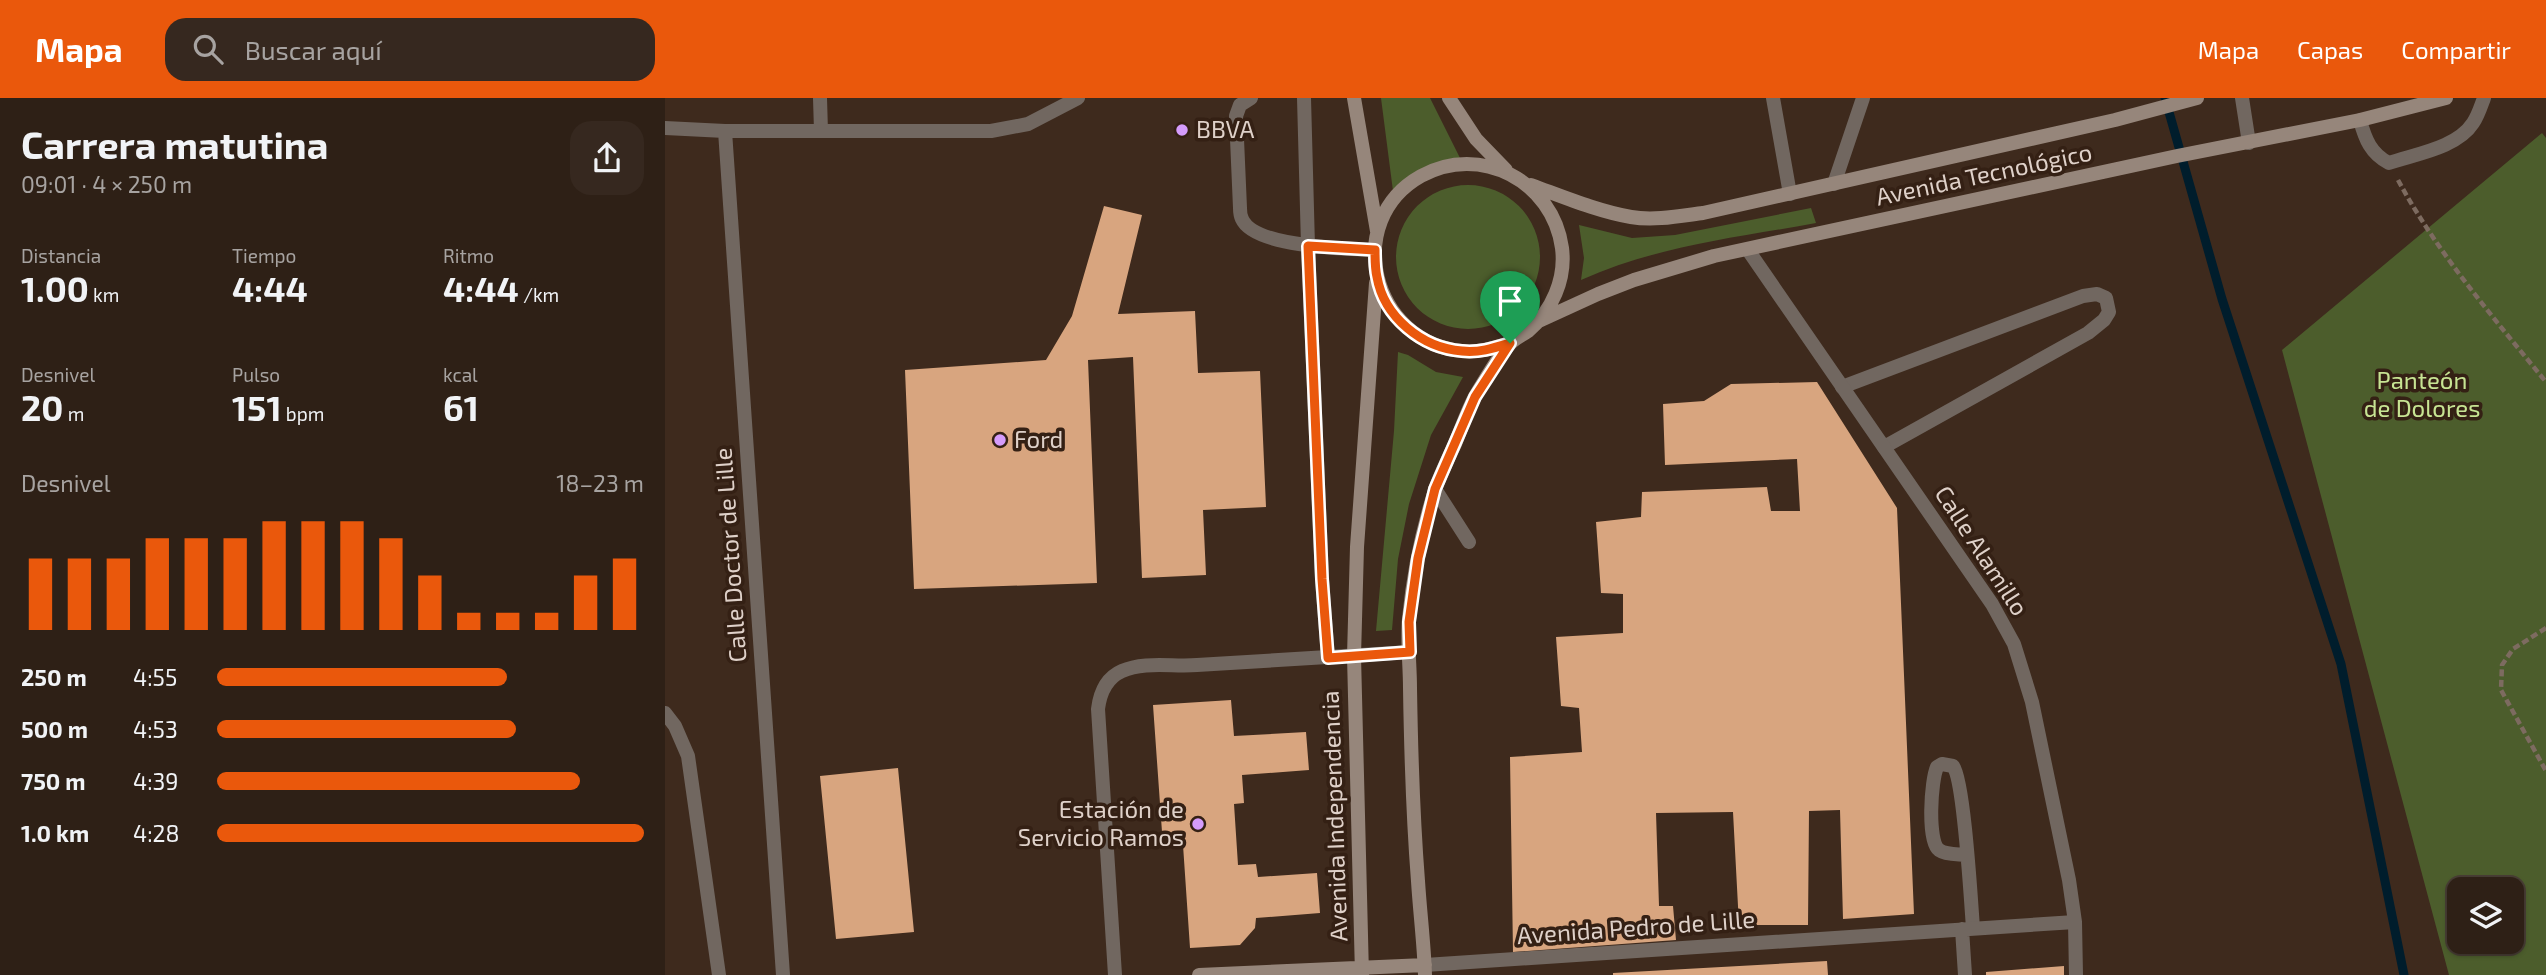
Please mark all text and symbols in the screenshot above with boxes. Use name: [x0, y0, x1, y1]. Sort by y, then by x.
search box: [165, 18, 655, 81]
text: Mapa: [35, 29, 123, 69]
icon: search: [189, 30, 227, 68]
text: Buscar aquí: [245, 34, 382, 65]
text: Mapa: [2198, 35, 2259, 64]
text: Capas: [2297, 35, 2363, 64]
text: Compartir: [2401, 35, 2511, 64]
place label: BBVA: [1196, 114, 1254, 143]
text: Carrera matutina: [21, 121, 328, 167]
button: share: [570, 121, 644, 195]
marker: BBVA: [1174, 122, 1190, 138]
street label: Avenida Tecnológico: [1873, 136, 2094, 211]
text: 09:01 · 4 × 250 m: [21, 170, 192, 198]
text: Distancia: [21, 244, 101, 267]
text: Tiempo: [232, 244, 296, 267]
text: Ritmo: [443, 244, 494, 267]
text: 1.00: [21, 267, 89, 309]
text: 4:44: [232, 267, 308, 309]
text: 4:44: [443, 267, 519, 309]
pin: [1480, 271, 1540, 343]
icon: arrive: [1491, 282, 1529, 320]
text: km: [89, 283, 119, 306]
text: /km: [519, 283, 559, 306]
text: Desnivel: [21, 363, 95, 386]
text: Pulso: [232, 363, 280, 386]
text: kcal: [443, 363, 478, 386]
park label: Panteón de Dolores: [2364, 365, 2480, 422]
text: 20: [21, 386, 63, 428]
text: 151: [232, 386, 282, 428]
text: 61: [443, 386, 479, 428]
text: m: [63, 402, 84, 425]
text: bpm: [282, 402, 324, 425]
place label: Ford: [1014, 424, 1063, 453]
marker: Ford: [992, 432, 1008, 448]
street label: Calle Doctor de Lille: [708, 447, 751, 664]
text: Desnivel: [21, 469, 111, 497]
text: 18–23 m: [556, 469, 644, 497]
street label: Calle Alamillo: [1930, 480, 2035, 621]
text: 250 m: [21, 663, 87, 691]
text: 4:55: [133, 663, 177, 691]
street label: Avenida Independencia: [1315, 690, 1352, 942]
text: 500 m: [21, 715, 88, 743]
text: 4:53: [133, 715, 178, 743]
text: 750 m: [21, 767, 86, 795]
text: 4:39: [133, 767, 179, 795]
place label: Estación de Servicio Ramos: [1018, 794, 1184, 851]
marker: Estación de Servicio Ramos: [1190, 816, 1206, 832]
text: 1.0 km: [21, 819, 89, 847]
text: 4:28: [133, 819, 179, 847]
map controls: [2447, 877, 2524, 954]
button: layers: [2447, 877, 2524, 954]
street label: Avenida Pedro de Lille: [1516, 904, 1756, 949]

